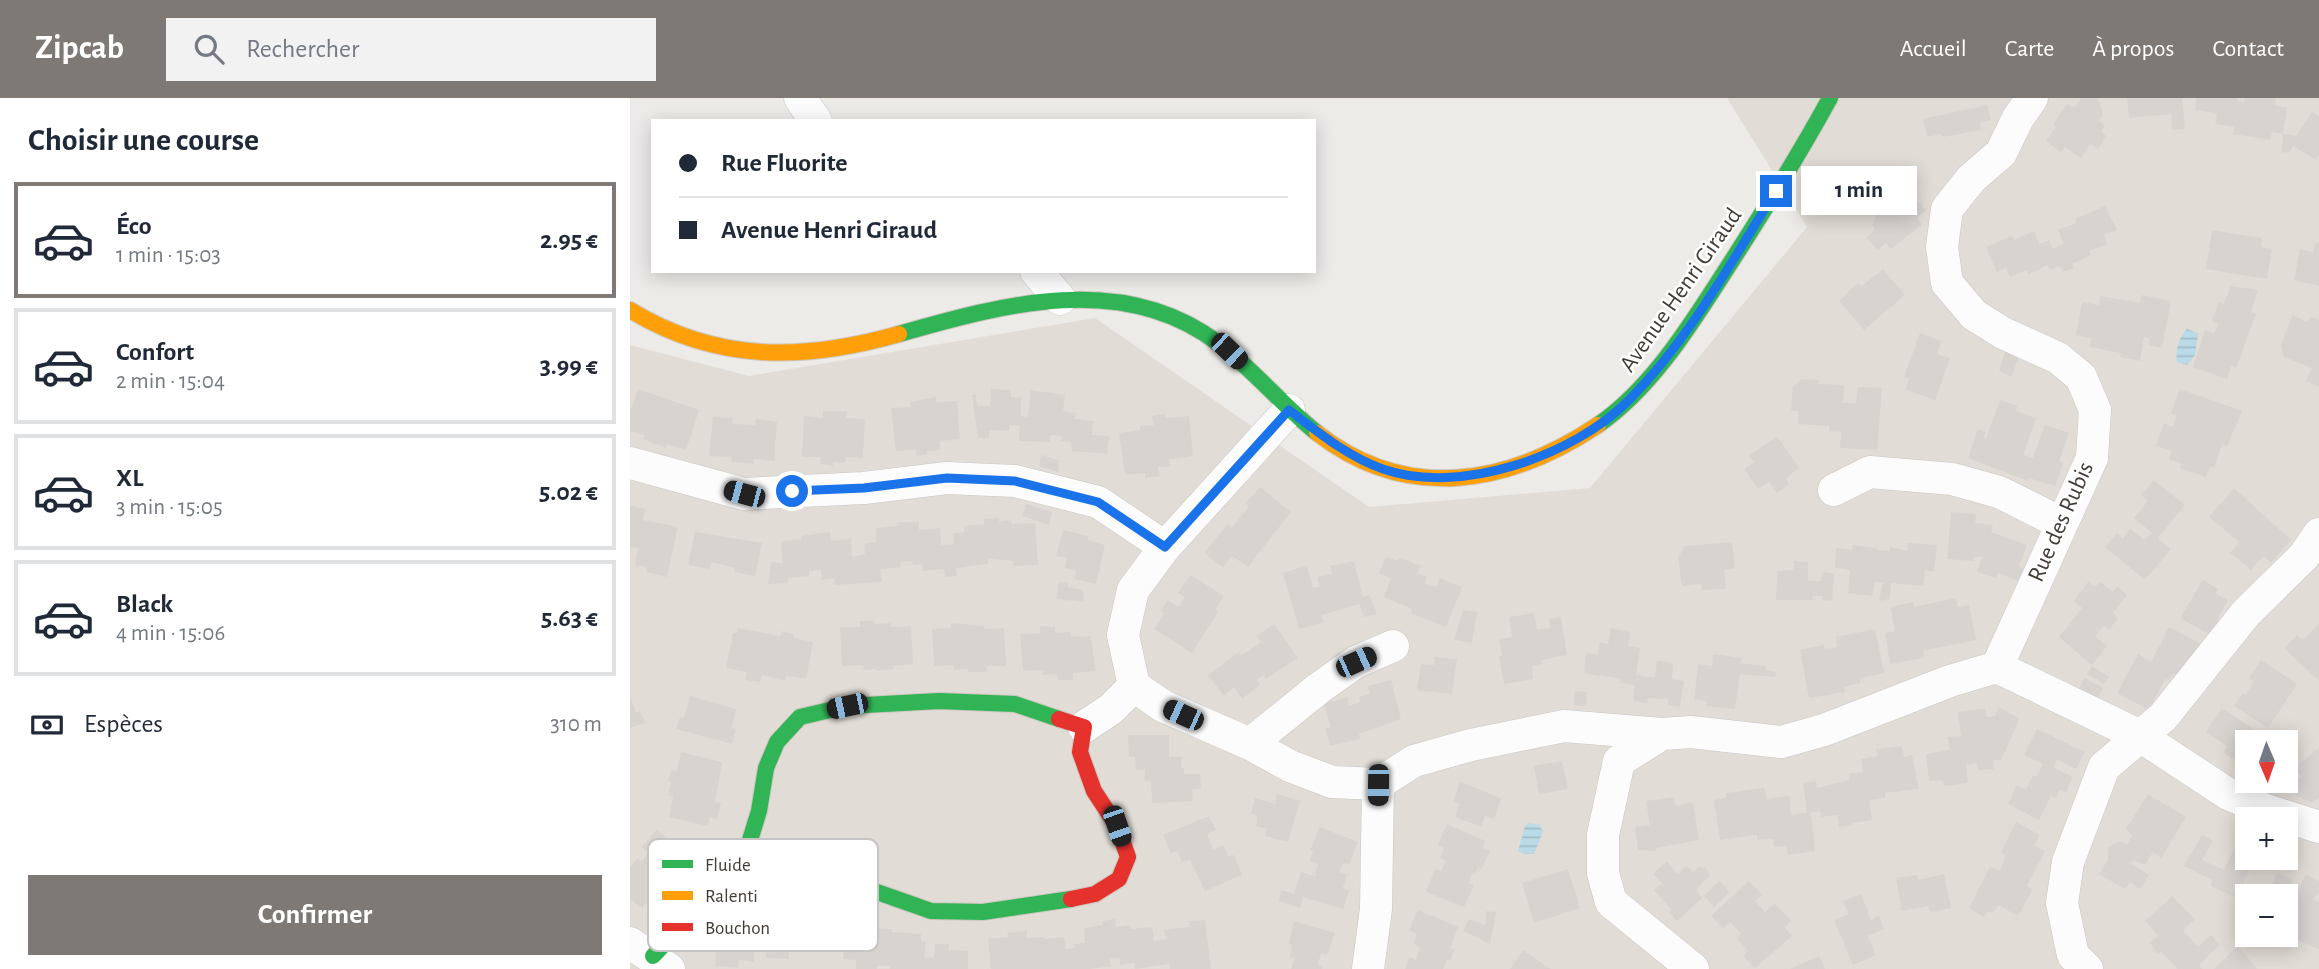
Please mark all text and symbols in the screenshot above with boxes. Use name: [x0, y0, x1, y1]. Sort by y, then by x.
search box: [166, 18, 656, 81]
icon: search: [190, 30, 228, 68]
text: Zipcab: [35, 32, 124, 65]
text: Rechercher: [246, 36, 359, 62]
text: Accueil: [1900, 37, 1967, 61]
text: Carte: [2005, 37, 2054, 61]
text: À propos: [2092, 37, 2174, 61]
text: Contact: [2212, 37, 2284, 61]
text: Choisir une course: [28, 124, 259, 156]
text: Rue Fluorite: [721, 150, 848, 176]
callout: 1 min: [1800, 166, 1916, 216]
route end: [1760, 175, 1792, 207]
text: 1 min: [1835, 179, 1883, 202]
street label: Avenue Henri Giraud: [1616, 204, 1746, 376]
icon: car: [32, 209, 95, 272]
text: Éco: [116, 213, 152, 239]
text: Avenue Henri Giraud: [721, 217, 937, 243]
text: 2.95 €: [540, 227, 598, 253]
text: 1 min · 15:03: [116, 244, 221, 267]
car: [1207, 329, 1252, 373]
icon: car: [32, 335, 95, 398]
text: Confort: [116, 339, 194, 365]
text: 3.99 €: [540, 353, 598, 379]
text: 2 min · 15:04: [116, 370, 225, 393]
street label: Rue des Rubis: [2024, 458, 2098, 586]
icon: car: [32, 461, 95, 524]
text: XL: [116, 465, 143, 491]
route start: [776, 475, 808, 507]
car: [721, 478, 768, 510]
text: 5.02 €: [539, 479, 598, 505]
text: 3 min · 15:05: [116, 496, 223, 519]
icon: car: [32, 587, 95, 650]
text: Black: [116, 591, 173, 617]
text: 5.63 €: [541, 605, 598, 631]
text: 4 min · 15:06: [116, 622, 225, 645]
car: [1333, 644, 1380, 680]
car: [825, 691, 870, 721]
car: [1160, 697, 1207, 733]
icon: cash: [28, 706, 66, 744]
text: Espèces: [84, 711, 163, 737]
text: 310 m: [550, 713, 602, 736]
north arrow: [2235, 730, 2298, 793]
map controls: [2235, 730, 2298, 947]
car: [1368, 764, 1389, 806]
car: [1101, 803, 1134, 849]
button: +: [2235, 807, 2298, 870]
legend: [648, 839, 878, 951]
text: Fluide: [705, 856, 751, 875]
button: Confirmer: [28, 875, 602, 955]
button: −: [2235, 884, 2298, 947]
text: Ralenti: [705, 887, 758, 906]
text: Bouchon: [705, 919, 770, 938]

